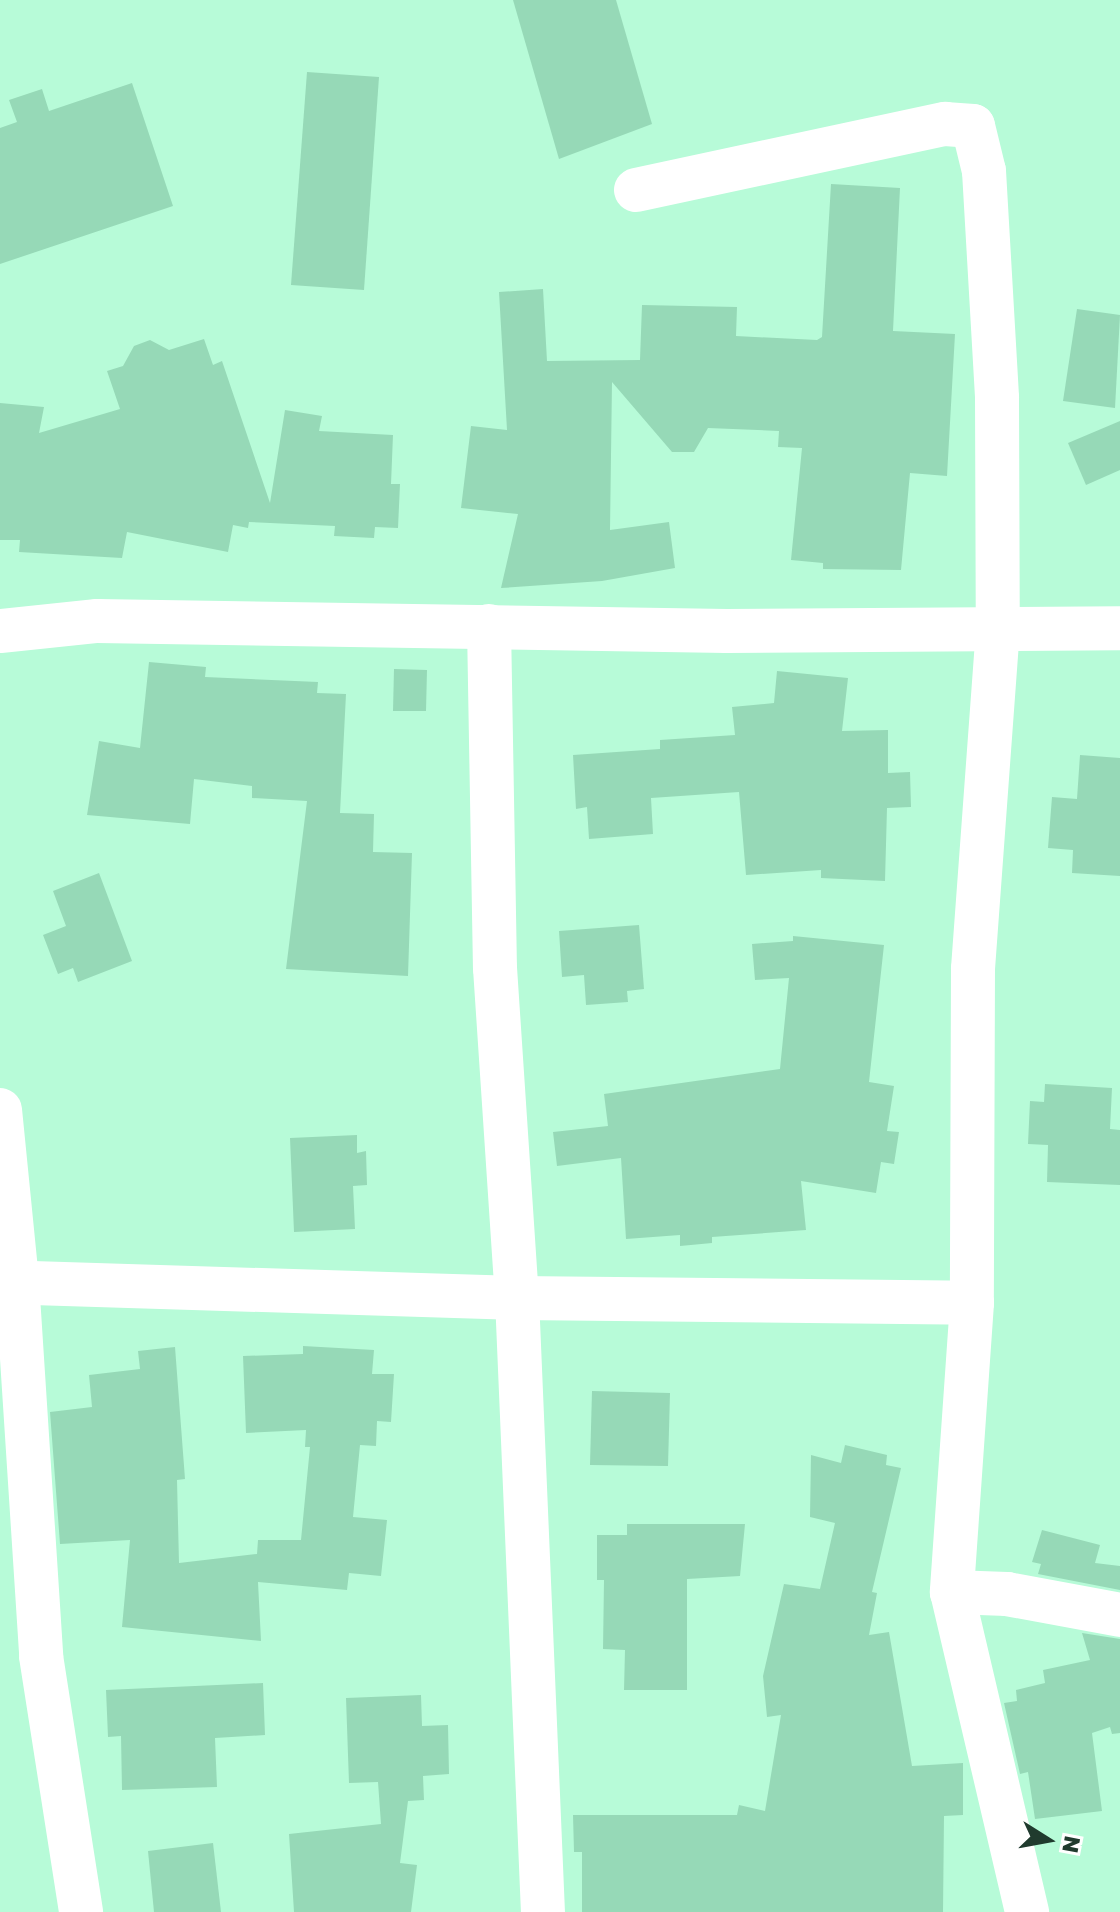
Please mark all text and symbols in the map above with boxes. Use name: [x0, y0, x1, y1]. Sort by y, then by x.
north arrow: [1008, 1800, 1088, 1880]
text: N: [1057, 1834, 1087, 1855]

